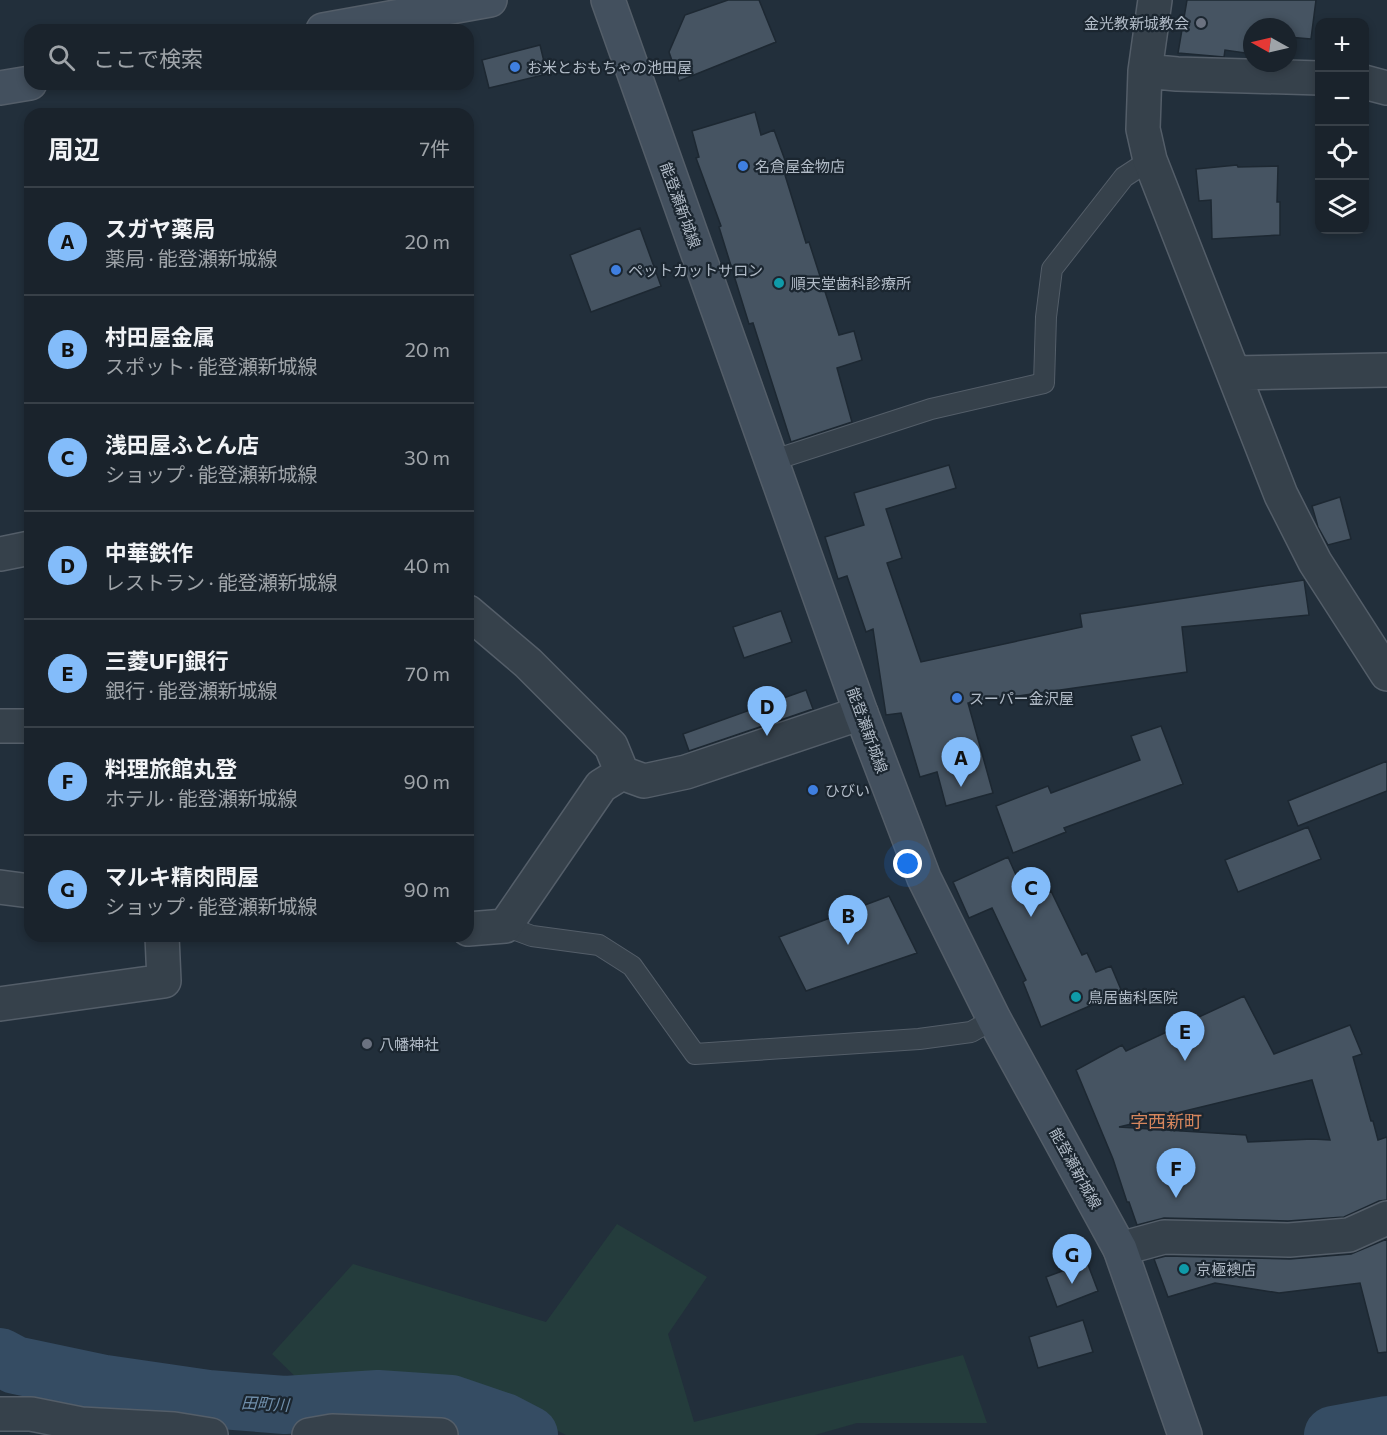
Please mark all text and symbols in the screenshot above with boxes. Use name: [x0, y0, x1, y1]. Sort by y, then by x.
place label: 金光教新城教会: [1084, 14, 1189, 32]
marker: 金光教新城教会: [1194, 16, 1208, 30]
north arrow: [1243, 18, 1297, 72]
map controls: [1315, 18, 1369, 234]
button: +: [1315, 18, 1369, 72]
search box: [24, 24, 474, 90]
icon: search: [45, 41, 78, 74]
text: ここで検索: [93, 45, 203, 72]
place label: お米とおもちゃの池田屋: [527, 58, 692, 76]
marker: お米とおもちゃの池田屋: [508, 60, 522, 74]
button: −: [1315, 72, 1369, 126]
button: locate: [1315, 126, 1369, 180]
text: 周辺: [48, 133, 100, 164]
text: 7件: [419, 136, 450, 160]
place label: 名倉屋金物店: [755, 157, 845, 175]
marker: 名倉屋金物店: [736, 159, 750, 173]
street label: 能登瀬新城線: [657, 160, 705, 250]
button: layers: [1315, 180, 1369, 234]
text: スガヤ薬局: [105, 215, 215, 242]
text: A: [60, 229, 75, 253]
text: 20 m: [405, 229, 450, 253]
text: 薬局 · 能登瀬新城線: [105, 246, 277, 270]
place label: ペットカットサロン: [628, 261, 763, 279]
marker: ペットカットサロン: [609, 263, 623, 277]
place label: 順天堂歯科診療所: [791, 274, 911, 292]
marker: 順天堂歯科診療所: [772, 276, 786, 290]
text: 村田屋金属: [105, 323, 215, 350]
text: B: [61, 337, 74, 361]
text: 20 m: [405, 337, 450, 361]
text: スポット · 能登瀬新城線: [105, 354, 317, 378]
text: 浅田屋ふとん店: [105, 431, 259, 458]
text: C: [61, 445, 74, 469]
text: 30 m: [404, 445, 450, 469]
text: ショップ · 能登瀬新城線: [105, 462, 317, 486]
text: 中華鉄作: [105, 539, 193, 566]
text: D: [60, 553, 75, 577]
text: 40 m: [404, 553, 450, 577]
text: レストラン · 能登瀬新城線: [105, 570, 337, 594]
text: 三菱UFJ銀行: [105, 647, 229, 674]
text: E: [62, 661, 73, 685]
text: 70 m: [405, 661, 450, 685]
text: 銀行 · 能登瀬新城線: [105, 678, 277, 702]
street label: 能登瀬新城線: [844, 685, 892, 775]
pin: D: [748, 686, 786, 736]
place label: スーパー金沢屋: [969, 689, 1074, 707]
marker: スーパー金沢屋: [950, 691, 964, 705]
pin: A: [942, 738, 980, 787]
text: 料理旅館丸登: [105, 755, 237, 782]
text: F: [62, 769, 73, 793]
text: 90 m: [404, 769, 450, 793]
place label: ひびい: [825, 781, 870, 799]
marker: ひびい: [806, 783, 820, 797]
text: ホテル · 能登瀬新城線: [105, 786, 297, 810]
your location: [893, 849, 922, 878]
text: マルキ精肉問屋: [105, 863, 259, 890]
pin: C: [1012, 868, 1050, 917]
text: G: [60, 877, 75, 901]
text: 90 m: [404, 877, 450, 901]
text: ショップ · 能登瀬新城線: [105, 894, 317, 918]
pin: B: [828, 896, 868, 945]
place label: 鳥居歯科医院: [1088, 988, 1178, 1006]
marker: 鳥居歯科医院: [1069, 990, 1083, 1004]
pin: E: [1166, 1012, 1204, 1061]
place label: 八幡神社: [379, 1035, 439, 1053]
marker: 八幡神社: [360, 1037, 374, 1051]
district label: 字西新町: [1130, 1110, 1202, 1132]
street label: 能登瀬新城線: [1046, 1124, 1106, 1212]
pin: F: [1156, 1148, 1196, 1198]
pin: G: [1052, 1234, 1092, 1284]
place label: 京極襖店: [1196, 1260, 1256, 1278]
marker: 京極襖店: [1177, 1262, 1191, 1276]
water label: 田町川: [241, 1392, 291, 1414]

